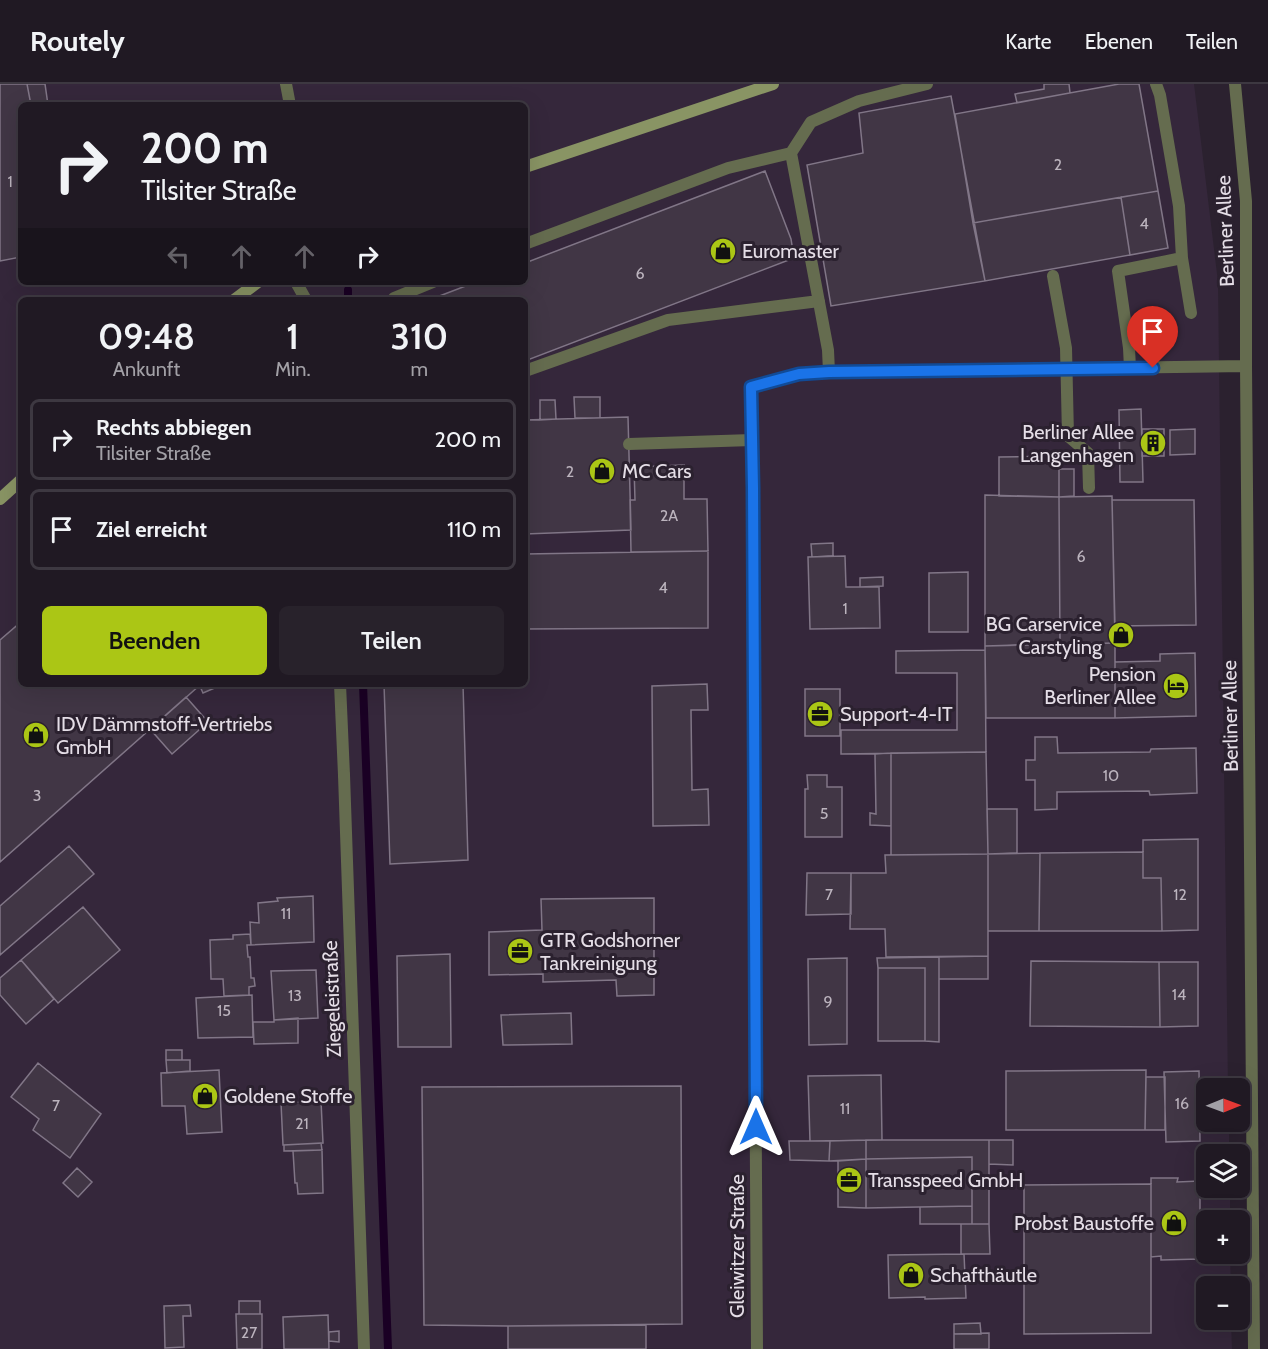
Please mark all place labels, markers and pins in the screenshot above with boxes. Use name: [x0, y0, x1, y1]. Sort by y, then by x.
shop icon: Euromaster: [708, 236, 738, 266]
place label: Euromaster: [742, 239, 840, 263]
pin: [1127, 306, 1178, 368]
place label: Berliner Allee Langenhagen: [1020, 420, 1134, 467]
building icon: Berliner Allee Langenhagen: [1138, 428, 1168, 458]
shop icon: MC Cars: [587, 456, 617, 486]
place label: MC Cars: [622, 459, 691, 483]
place label: BG Carservice Carstyling: [986, 612, 1103, 659]
shop icon: BG Carservice Carstyling: [1106, 620, 1136, 650]
place label: Pension Berliner Allee: [1044, 662, 1156, 709]
hotel icon: Pension Berliner Allee: [1161, 671, 1191, 701]
office icon: Support-4-IT: [805, 699, 835, 729]
place label: Support-4-IT: [840, 702, 953, 726]
place label: IDV Dämmstoff-Vertriebs GmbH: [56, 712, 272, 759]
shop icon: IDV Dämmstoff-Vertriebs GmbH: [21, 720, 51, 750]
place label: GTR Godshorner Tankreinigung: [540, 928, 681, 975]
office icon: GTR Godshorner Tankreinigung: [505, 936, 535, 966]
shop icon: Goldene Stoffe: [190, 1081, 220, 1111]
place label: Goldene Stoffe: [224, 1084, 352, 1108]
office icon: Transspeed GmbH: [834, 1165, 864, 1195]
place label: Transspeed GmbH: [868, 1168, 1023, 1192]
shop icon: Probst Baustoffe: [1159, 1208, 1189, 1238]
place label: Probst Baustoffe: [1014, 1211, 1154, 1235]
shop icon: Schafthäutle: [896, 1260, 926, 1290]
place label: Schafthäutle: [930, 1263, 1037, 1287]

